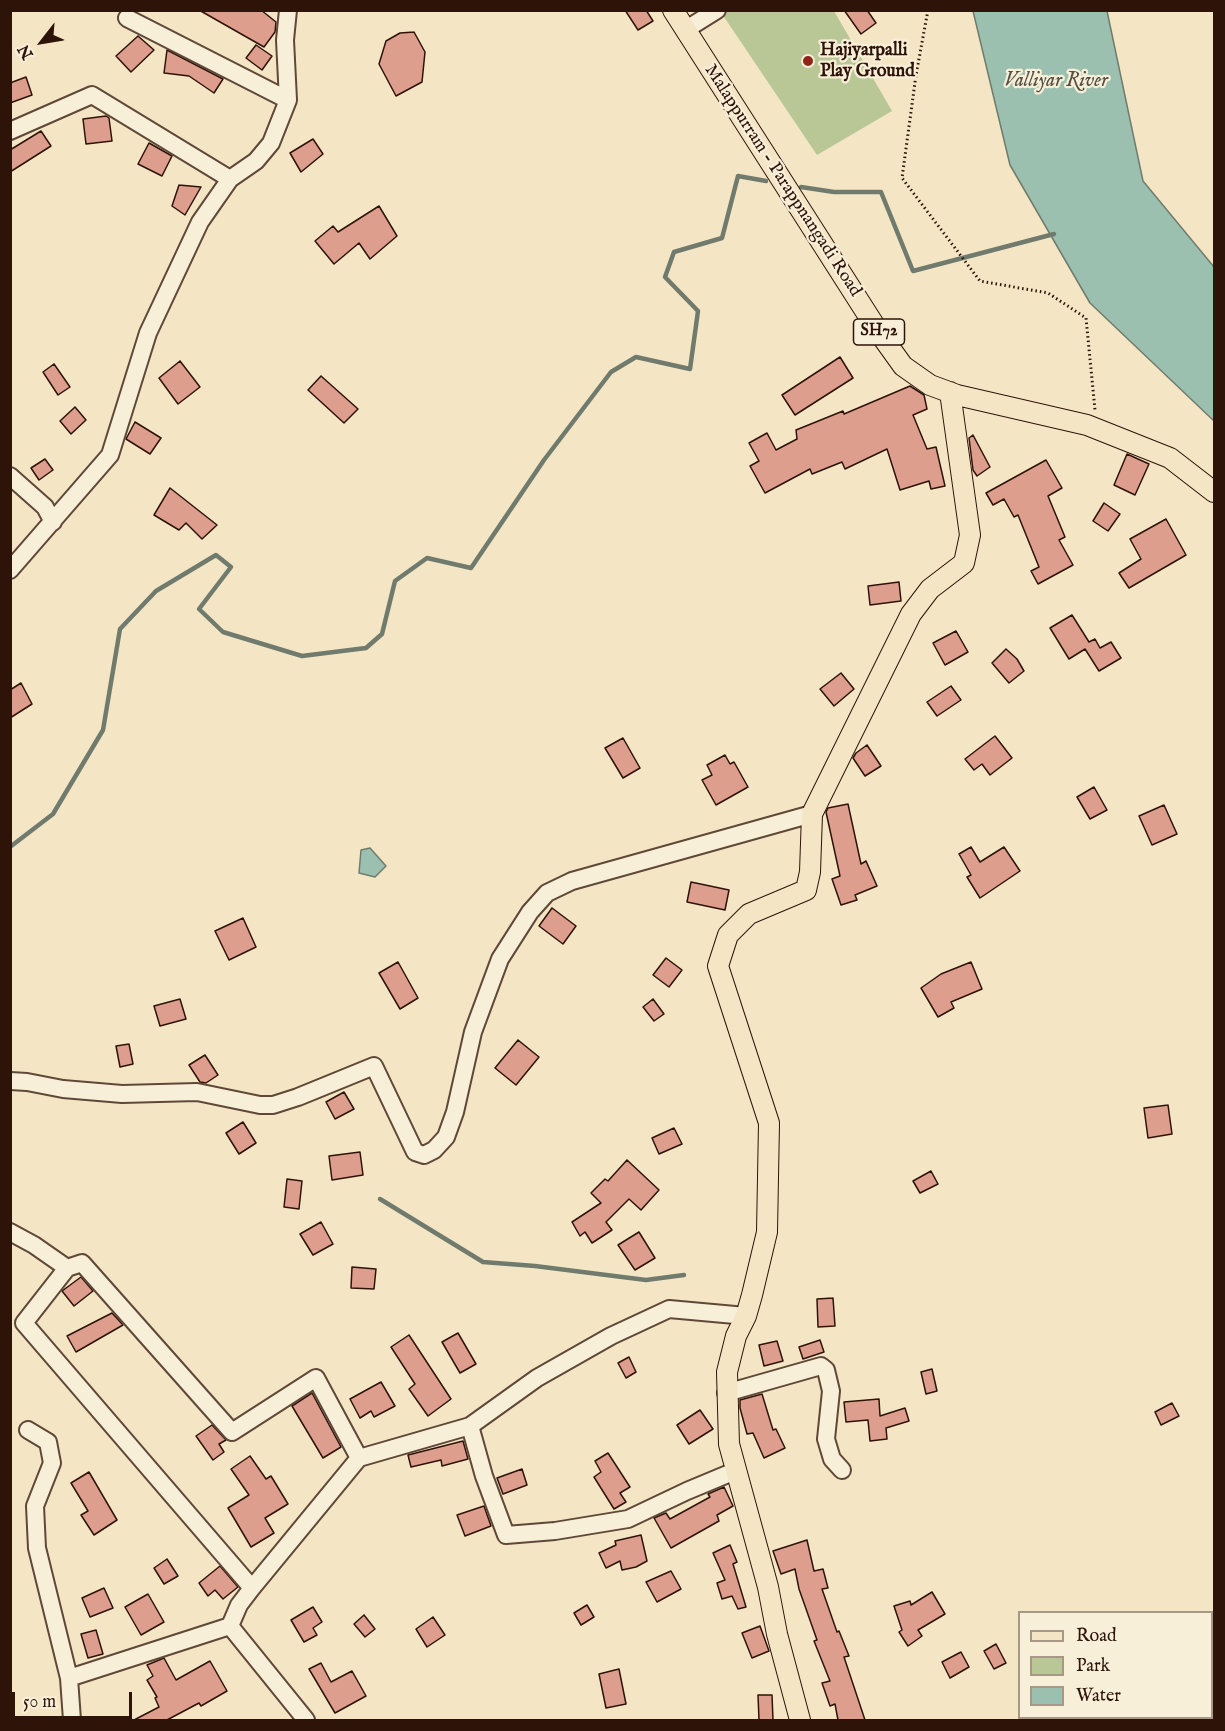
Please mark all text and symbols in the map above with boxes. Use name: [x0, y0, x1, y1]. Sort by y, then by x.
north arrow: [12, 12, 72, 72]
text: N: [14, 40, 39, 62]
place label: Hajiyarpalli Play Ground: [820, 40, 915, 82]
marker: Hajiyarpalli Play Ground: [801, 54, 815, 68]
street label: Malappurram - Parappnangadi Road: [699, 61, 865, 301]
water label: Valliyar River: [1004, 70, 1108, 94]
road number: SH72: [854, 319, 904, 345]
legend: [1018, 1611, 1213, 1719]
text: Road: [1076, 1625, 1117, 1648]
text: Park: [1076, 1655, 1110, 1678]
scale bar: [15, 1680, 135, 1718]
text: Water: [1076, 1685, 1121, 1708]
text: 50 m: [23, 1691, 56, 1714]

